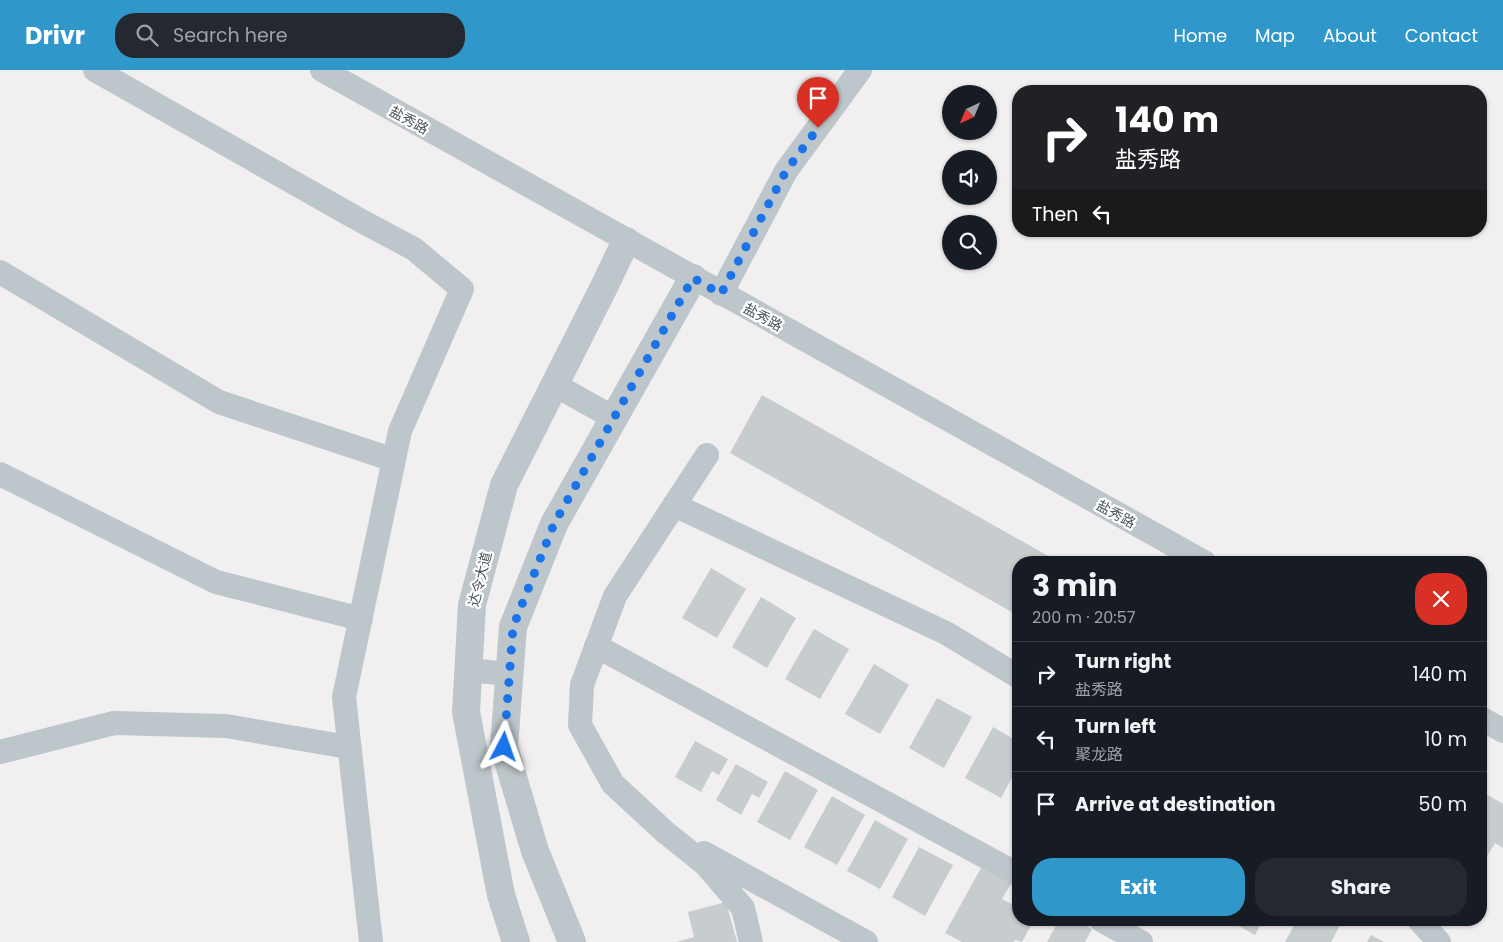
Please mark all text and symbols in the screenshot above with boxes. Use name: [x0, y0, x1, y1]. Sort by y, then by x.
search box: [115, 13, 465, 58]
text: Drivr: [25, 19, 85, 52]
icon: search: [133, 21, 161, 49]
text: Search here: [173, 22, 288, 49]
text: Home: [1173, 23, 1227, 48]
text: Map: [1255, 23, 1295, 48]
text: About: [1323, 23, 1377, 48]
text: Contact: [1405, 23, 1478, 48]
pin: [797, 77, 839, 128]
icon: arrive: [804, 84, 832, 112]
north arrow: [942, 85, 998, 140]
map controls: [942, 85, 997, 270]
text: 140 m: [1115, 95, 1219, 144]
street label: 盐秀路: [386, 101, 432, 139]
icon: right: [1032, 105, 1097, 170]
text: 盐秀路: [1115, 144, 1181, 175]
button: sound: [942, 150, 997, 205]
icon: left: [1088, 200, 1116, 228]
text: Then: [1032, 201, 1078, 228]
button: search: [942, 215, 997, 270]
street label: 盐秀路: [740, 298, 786, 336]
street label: 盐秀路: [1093, 495, 1139, 533]
street label: 达令大道: [464, 549, 496, 609]
text: 3 min: [1032, 564, 1117, 607]
button: close: [1415, 573, 1467, 625]
text: 200 m · 20:57: [1032, 606, 1135, 629]
text: Turn right: [1075, 648, 1171, 675]
icon: right: [1032, 660, 1060, 688]
text: 140 m: [1412, 661, 1467, 688]
text: 盐秀路: [1075, 678, 1123, 701]
text: Turn left: [1075, 713, 1156, 740]
position arrow: [477, 720, 529, 772]
icon: left: [1032, 725, 1060, 753]
text: 10 m: [1424, 726, 1467, 753]
text: 聚龙路: [1075, 743, 1123, 766]
icon: arrive: [1032, 790, 1060, 818]
text: Arrive at destination: [1075, 791, 1276, 818]
text: 50 m: [1418, 791, 1467, 818]
button: Exit: [1032, 858, 1245, 916]
button: Share: [1255, 858, 1467, 916]

